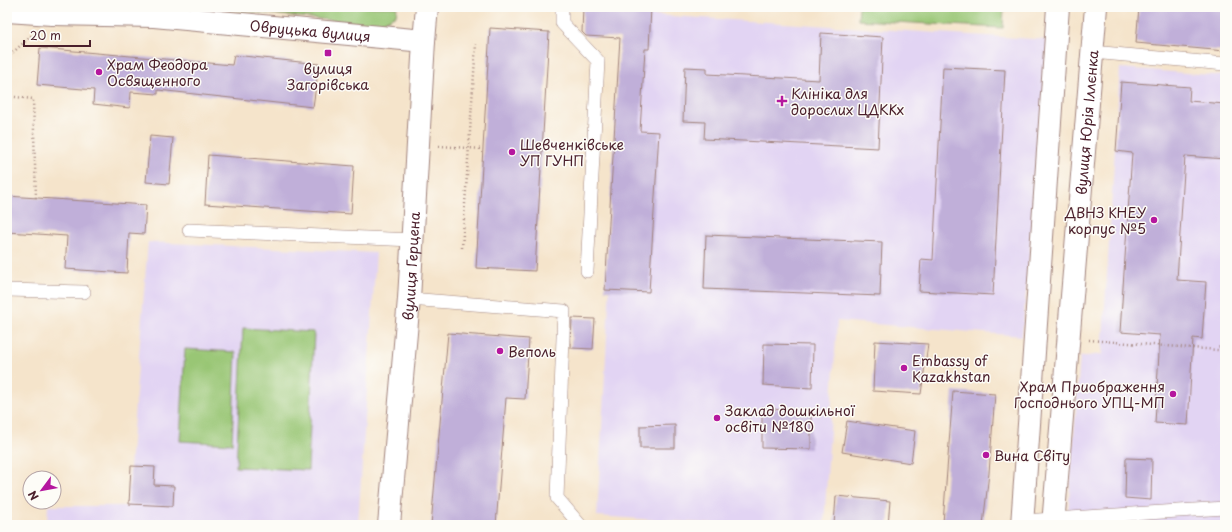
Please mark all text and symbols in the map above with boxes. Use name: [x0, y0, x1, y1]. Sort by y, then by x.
street label: Овруцька вулиця: [249, 14, 372, 47]
scale bar: [24, 22, 90, 48]
text: 20 m: [30, 26, 61, 44]
marker: вулиця Загорівська: [323, 48, 333, 58]
street label: вулиця Юрія Іллєнка: [1070, 49, 1103, 196]
place label: Храм Феодора Освященного: [107, 54, 208, 91]
place label: вулиця Загорівська: [287, 58, 369, 95]
marker: Храм Феодора Освященного: [94, 67, 104, 77]
place label: Клініка для дорослих ЦДККх: [791, 83, 904, 120]
marker: Клініка для дорослих ЦДККх: [776, 95, 788, 107]
place label: Шевченківське УП ГУНП: [520, 134, 624, 171]
marker: Шевченківське УП ГУНП: [507, 147, 517, 157]
place label: ДВНЗ КНЕУ корпус №5: [1064, 202, 1146, 239]
street label: вулиця Герцена: [397, 211, 425, 321]
marker: ДВНЗ КНЕУ корпус №5: [1149, 215, 1159, 225]
place label: Веполь: [508, 341, 556, 362]
marker: Веполь: [495, 346, 505, 356]
place label: Embassy of Kazakhstan: [912, 350, 991, 387]
marker: Embassy of Kazakhstan: [899, 363, 909, 373]
place label: Храм Приображення Господнього УПЦ-МП: [1014, 376, 1165, 413]
marker: Храм Приображення Господнього УПЦ-МП: [1168, 389, 1178, 399]
place label: Заклад дошкільної освіти №180: [725, 400, 856, 437]
marker: Заклад дошкільної освіти №180: [712, 413, 722, 423]
place label: Вина Світу: [994, 445, 1070, 466]
marker: Вина Світу: [981, 450, 991, 460]
north arrow: [22, 470, 62, 510]
text: N: [23, 487, 43, 504]

